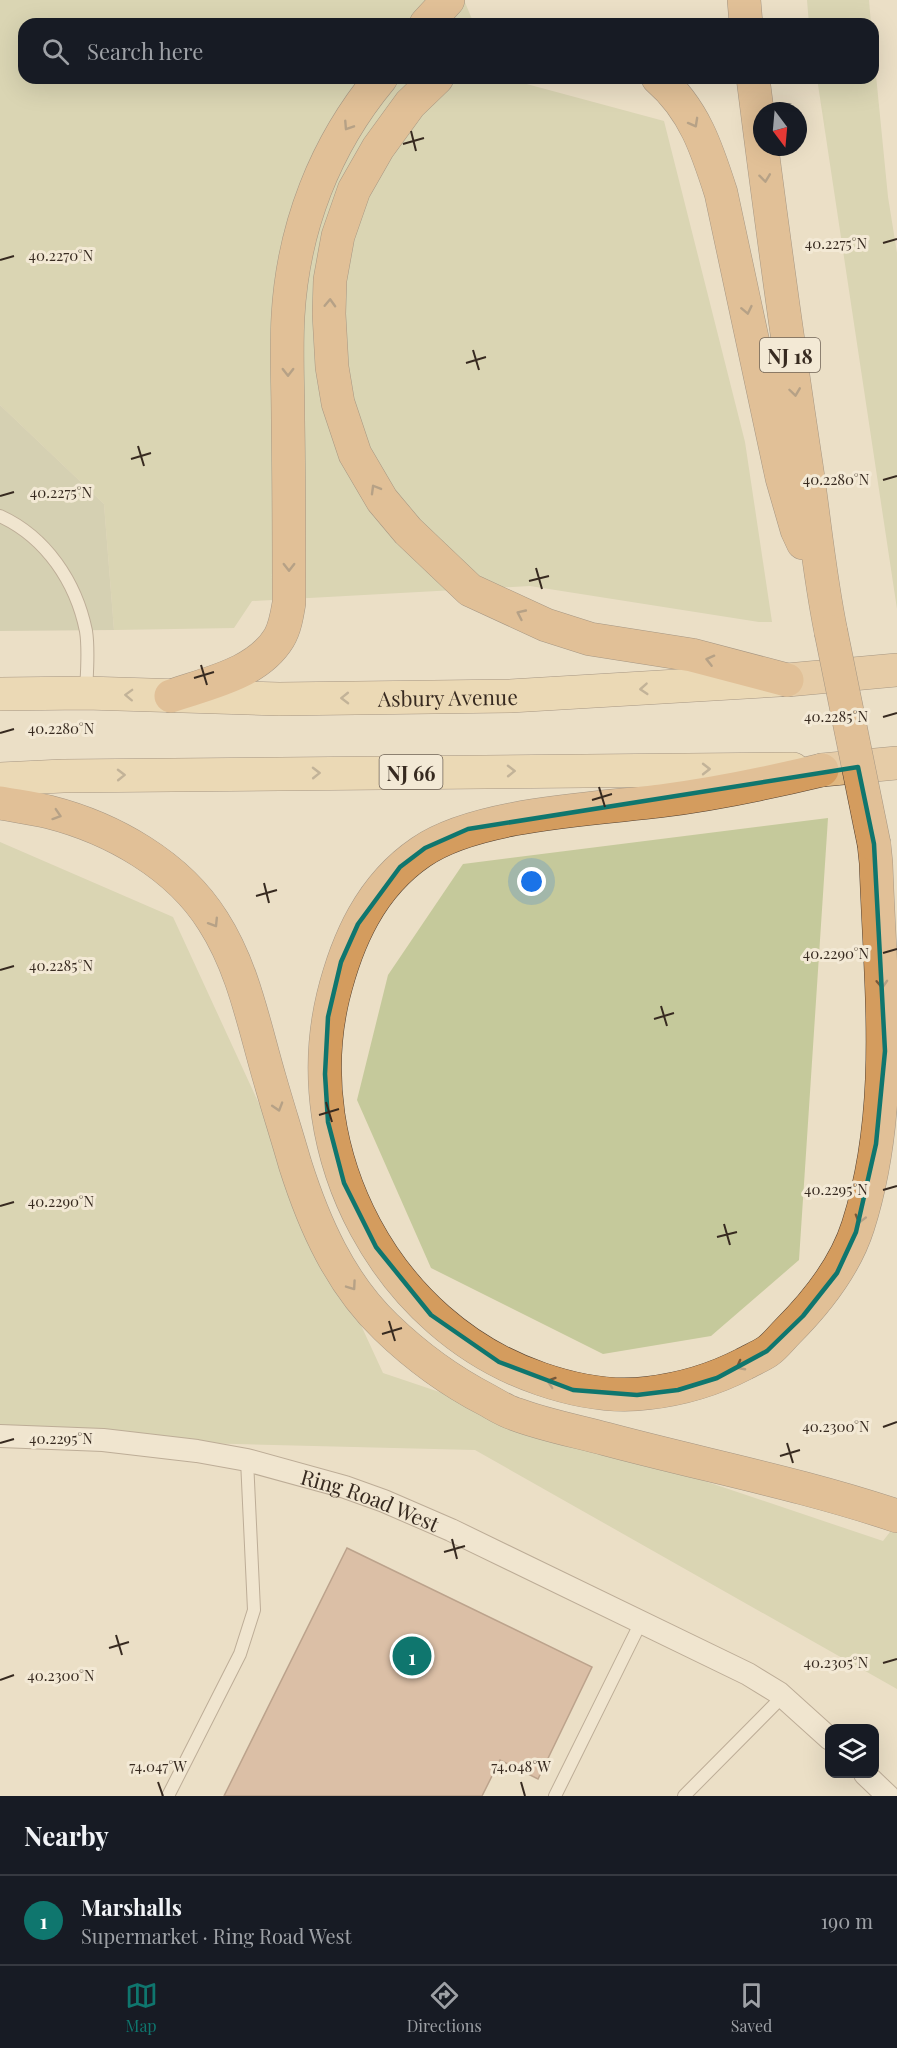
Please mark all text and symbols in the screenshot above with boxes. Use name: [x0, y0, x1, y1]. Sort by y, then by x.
search box: [18, 18, 879, 84]
icon: search: [39, 35, 72, 68]
text: Search here: [87, 36, 203, 66]
north arrow: [753, 102, 807, 156]
one-way arrow: [686, 117, 698, 128]
one-way arrow: [344, 119, 355, 130]
one-way arrow: [759, 173, 771, 182]
text: 40.2275°N: [805, 233, 868, 253]
text: 40.2270°N: [29, 245, 94, 265]
one-way arrow: [323, 299, 336, 308]
one-way arrow: [740, 305, 753, 315]
road number: NJ 18: [760, 338, 820, 372]
one-way arrow: [282, 368, 294, 377]
one-way arrow: [789, 387, 801, 396]
text: 40.2280°N: [803, 469, 870, 489]
text: 40.2275°N: [30, 482, 93, 502]
one-way arrow: [371, 485, 383, 496]
one-way arrow: [283, 563, 295, 572]
one-way arrow: [517, 609, 528, 621]
one-way arrow: [705, 655, 716, 667]
street label: Asbury Avenue: [377, 682, 519, 712]
one-way arrow: [640, 682, 649, 695]
one-way arrow: [124, 688, 133, 701]
one-way arrow: [340, 692, 349, 704]
text: 40.2285°N: [804, 706, 868, 726]
text: 40.2280°N: [28, 718, 95, 738]
road number: NJ 66: [380, 755, 442, 789]
one-way arrow: [702, 763, 711, 775]
one-way arrow: [507, 765, 516, 777]
one-way arrow: [312, 767, 321, 779]
one-way arrow: [117, 769, 126, 781]
one-way arrow: [51, 808, 62, 820]
your location: [517, 867, 546, 896]
one-way arrow: [206, 917, 218, 927]
text: 40.2290°N: [803, 943, 870, 963]
text: 40.2285°N: [29, 955, 93, 975]
one-way arrow: [875, 980, 888, 989]
one-way arrow: [271, 1101, 283, 1112]
text: 40.2295°N: [804, 1179, 868, 1199]
text: 40.2290°N: [28, 1191, 95, 1211]
one-way arrow: [855, 1213, 867, 1224]
one-way arrow: [345, 1279, 356, 1290]
one-way arrow: [735, 1359, 746, 1370]
one-way arrow: [546, 1377, 557, 1390]
text: 40.2300°N: [802, 1416, 870, 1436]
text: 40.2295°N: [29, 1428, 93, 1448]
street label: Ring Road West: [298, 1462, 444, 1538]
pin: 1: [392, 1634, 432, 1678]
text: 40.2305°N: [804, 1652, 869, 1672]
text: 40.2300°N: [27, 1665, 95, 1685]
map controls: [825, 1724, 879, 1778]
button: layers: [825, 1724, 879, 1778]
text: 74.047°W: [129, 1756, 187, 1776]
text: 74.048°W: [491, 1756, 551, 1776]
text: Nearby: [24, 1818, 109, 1853]
text: Marshalls: [81, 1892, 182, 1922]
text: 1: [40, 1907, 47, 1934]
text: 190 m: [821, 1907, 873, 1934]
text: Supermarket · Ring Road West: [81, 1922, 352, 1949]
tab: Map: [125, 1979, 158, 2036]
tab: Directions: [407, 1979, 482, 2036]
tab: Saved: [731, 1979, 772, 2036]

